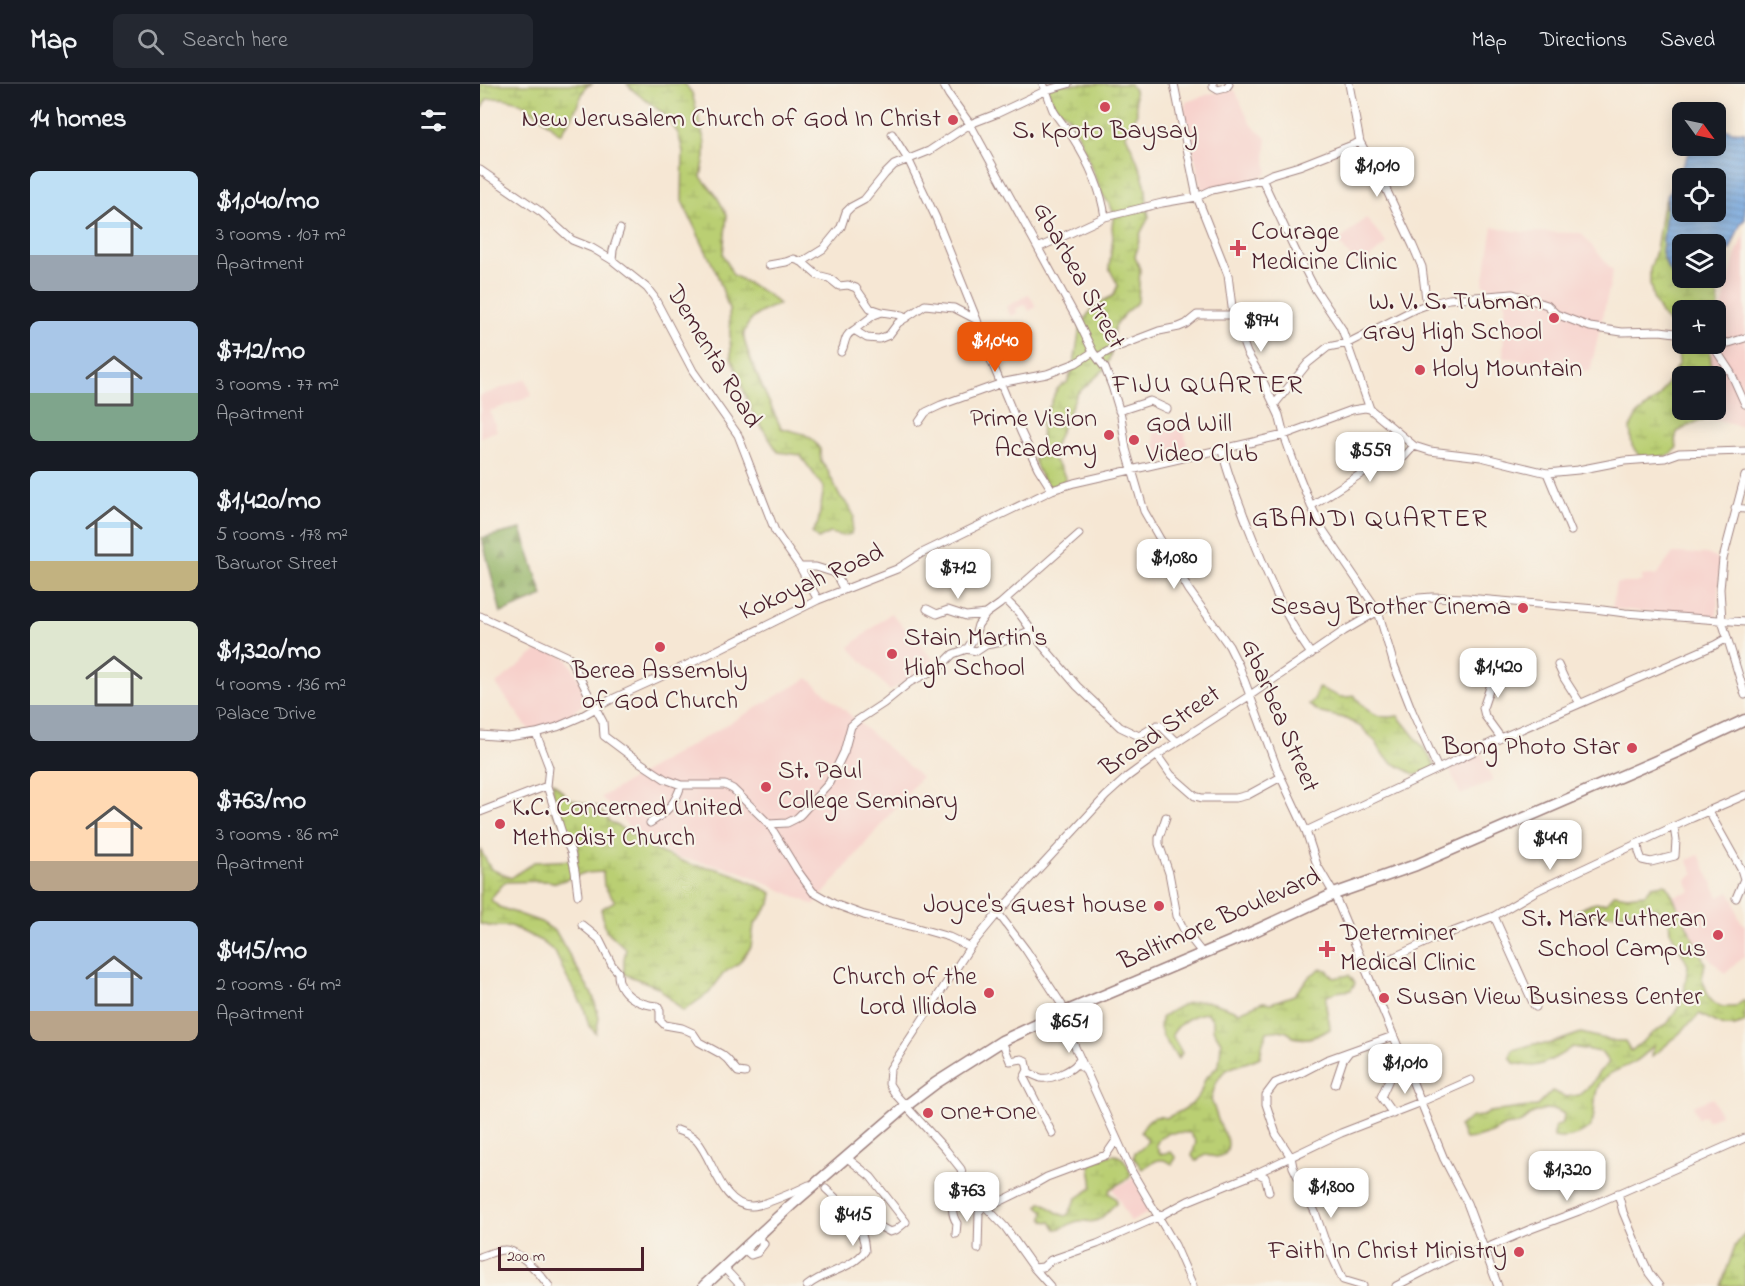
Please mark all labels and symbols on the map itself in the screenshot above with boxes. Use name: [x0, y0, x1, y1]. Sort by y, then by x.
marker: S. Kpoto Baysay: [1098, 100, 1112, 114]
place label: New Jerusalem Church of God In Christ: [521, 101, 941, 139]
north arrow: [1672, 102, 1726, 156]
marker: New Jerusalem Church of God In Christ: [946, 113, 960, 127]
place label: S. Kpoto Baysay: [1012, 113, 1198, 151]
pin: $1,010: [1328, 147, 1426, 198]
street label: Gbarbea Street: [1022, 195, 1134, 357]
place label: Courage Medicine Clinic: [1251, 214, 1398, 282]
marker: Courage Medicine Clinic: [1229, 239, 1247, 257]
street label: Dementa Road: [655, 277, 771, 436]
place label: W. V. S. Tubman Gray High School: [1362, 284, 1542, 352]
pin: $974: [1225, 302, 1297, 353]
marker: W. V. S. Tubman Gray High School: [1547, 311, 1561, 325]
pin: $1,040: [946, 322, 1044, 373]
place label: Holy Mountain: [1432, 351, 1582, 389]
marker: Holy Mountain: [1413, 363, 1427, 377]
district label: FIJU QUARTER: [1111, 366, 1304, 405]
place label: Prime Vision Academy: [970, 401, 1097, 469]
place label: God Will Video Club: [1145, 406, 1258, 474]
marker: Prime Vision Academy: [1102, 428, 1116, 442]
pin: $559: [1334, 432, 1406, 483]
marker: God Will Video Club: [1127, 433, 1141, 447]
district label: GBANDI QUARTER: [1252, 500, 1488, 539]
street label: Kokoyah Road: [734, 534, 890, 632]
pin: $1,080: [1125, 539, 1223, 590]
pin: $712: [922, 549, 994, 600]
place label: Sesay Brother Cinema: [1270, 589, 1511, 627]
marker: Sesay Brother Cinema: [1516, 601, 1530, 615]
place label: Stain Martin's High School: [904, 620, 1048, 688]
street label: Gbarbea Street: [1230, 633, 1329, 799]
marker: Berea Assembly of God Church: [653, 640, 667, 654]
marker: Stain Martin's High School: [885, 647, 899, 661]
pin: $1,420: [1449, 648, 1547, 699]
place label: Berea Assembly of God Church: [571, 653, 748, 721]
street label: Broad Street: [1092, 676, 1229, 788]
place label: Bong Photo Star: [1441, 729, 1621, 767]
marker: Bong Photo Star: [1625, 741, 1639, 755]
place label: St. Paul College Seminary: [778, 753, 958, 821]
marker: St. Paul College Seminary: [759, 780, 773, 794]
place label: K.C. Concerned United Methodist Church: [512, 790, 743, 858]
marker: K.C. Concerned United Methodist Church: [493, 817, 507, 831]
pin: $449: [1514, 820, 1586, 871]
street label: Baltimore Boulevard: [1112, 858, 1328, 982]
place label: Joyce's Guest house: [923, 887, 1147, 925]
marker: Joyce's Guest house: [1152, 899, 1166, 913]
place label: St. Mark Lutheran School Campus: [1521, 901, 1706, 969]
place label: Determiner Medical Clinic: [1339, 915, 1476, 983]
marker: St. Mark Lutheran School Campus: [1711, 928, 1725, 942]
marker: Determiner Medical Clinic: [1318, 940, 1336, 958]
place label: Church of the Lord Illidola: [832, 959, 977, 1027]
place label: Susan View Business Center: [1396, 979, 1703, 1017]
marker: Church of the Lord Illidola: [982, 986, 996, 1000]
marker: Susan View Business Center: [1377, 991, 1391, 1005]
pin: $651: [1033, 1003, 1105, 1054]
pin: $1,010: [1356, 1044, 1454, 1095]
place label: One+One: [940, 1094, 1037, 1132]
marker: One+One: [921, 1106, 935, 1120]
pin: $1,320: [1518, 1151, 1616, 1202]
pin: $1,800: [1282, 1168, 1380, 1219]
pin: $763: [931, 1172, 1003, 1223]
pin: $415: [817, 1196, 889, 1247]
place label: Faith In Christ Ministry: [1267, 1233, 1507, 1271]
scale bar: [498, 1244, 644, 1272]
marker: Faith In Christ Ministry: [1512, 1245, 1526, 1259]

